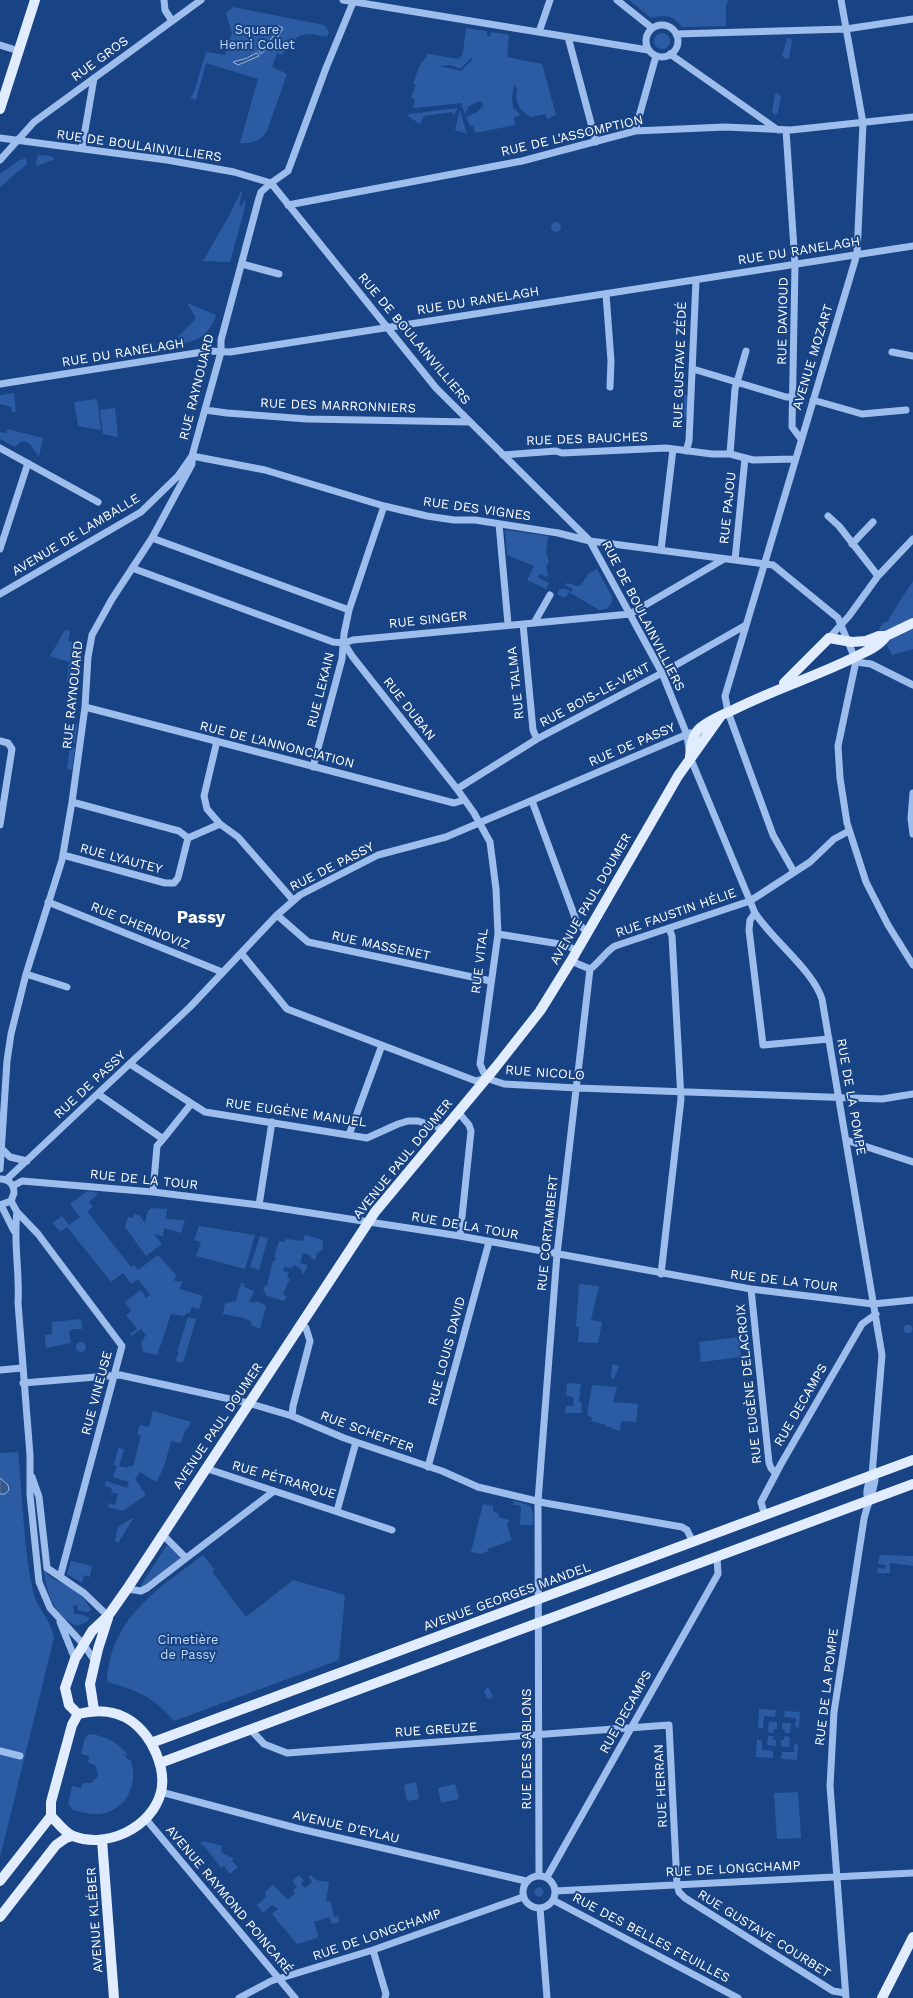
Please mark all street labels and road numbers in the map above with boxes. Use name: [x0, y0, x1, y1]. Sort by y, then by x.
street label: RUE GROS: [68, 33, 132, 85]
street label: RUE DE L'ASSOMPTION: [499, 112, 645, 160]
street label: RUE DE BOULAINVILLIERS: [55, 127, 223, 165]
street label: RUE DU RANELAGH: [737, 234, 861, 268]
street label: RUE DE BOULAINVILLIERS: [354, 270, 474, 408]
street label: RUE DAVIOUD: [774, 277, 792, 365]
street label: RUE DU RANELAGH: [416, 284, 540, 318]
street label: RUE GUSTAVE ZÉDÉ: [670, 301, 690, 429]
street label: AVENUE MOZART: [790, 302, 836, 412]
street label: RUE RAYNOUARD: [176, 332, 218, 442]
street label: RUE DU RANELAGH: [61, 336, 185, 370]
street label: RUE DES MARRONNIERS: [260, 395, 416, 417]
street label: RUE DES BAUCHES: [526, 429, 648, 449]
street label: RUE PAJOU: [716, 471, 740, 545]
street label: AVENUE DE LAMBALLE: [9, 491, 143, 579]
street label: RUE DES VIGNES: [422, 494, 532, 524]
street label: RUE DE BOULAINVILLIERS: [598, 538, 688, 694]
street label: RUE SINGER: [388, 608, 468, 632]
street label: RUE RAYNOUARD: [60, 640, 86, 750]
street label: RUE TALMA: [504, 646, 528, 720]
street label: RUE LEKAIN: [304, 651, 338, 729]
street label: RUE BOIS-LE-VENT: [537, 659, 653, 731]
street label: RUE DUBAN: [380, 674, 438, 744]
street label: RUE DE L'ANNONCIATION: [198, 718, 356, 772]
street label: RUE DE PASSY: [586, 720, 678, 770]
street label: AVENUE PAUL DOUMER: [547, 830, 635, 968]
street label: RUE DE PASSY: [287, 839, 377, 895]
street label: RUE LYAUTEY: [78, 841, 164, 877]
street label: RUE FAUSTIN HÉLIE: [614, 885, 738, 941]
street label: RUE CHERNOVIZ: [88, 899, 192, 953]
street label: RUE VITAL: [468, 927, 492, 995]
street label: RUE MASSENET: [330, 928, 432, 964]
street label: RUE DE LA POMPE: [833, 1037, 869, 1157]
street label: RUE DE PASSY: [51, 1048, 129, 1122]
street label: RUE NICOLO: [505, 1062, 585, 1084]
street label: RUE EUGÈNE MANUEL: [224, 1095, 368, 1131]
street label: AVENUE PAUL DOUMER: [350, 1096, 456, 1222]
street label: RUE DE LA TOUR: [89, 1167, 199, 1193]
street label: RUE CORTAMBERT: [534, 1174, 562, 1292]
street label: RUE DE LA TOUR: [410, 1209, 520, 1243]
street label: RUE DE LA TOUR: [729, 1267, 839, 1295]
street label: RUE LOUIS DAVID: [425, 1295, 469, 1407]
street label: RUE EUGÈNE DELACROIX: [733, 1303, 765, 1465]
street label: RUE VINEUSE: [78, 1349, 116, 1437]
street label: AVENUE PAUL DOUMER: [170, 1360, 266, 1492]
street label: RUE DECAMPS: [771, 1361, 831, 1449]
street label: RUE SCHEFFER: [318, 1408, 416, 1456]
street label: RUE PÉTRARQUE: [230, 1458, 338, 1502]
street label: AVENUE GEORGES MANDEL: [421, 1559, 593, 1635]
street label: RUE DE LA POMPE: [812, 1627, 842, 1747]
street label: RUE DECAMPS: [597, 1668, 655, 1756]
street label: RUE DES SABLONS: [519, 1688, 535, 1810]
street label: RUE GREUZE: [394, 1719, 478, 1741]
street label: RUE HERRAN: [651, 1744, 671, 1828]
street label: AVENUE D'EYLAU: [291, 1807, 401, 1847]
street label: AVENUE RAYMOND POINCARÉ: [162, 1823, 296, 1977]
street label: RUE DE LONGCHAMP: [665, 1858, 801, 1880]
street label: AVENUE KLÉBER: [84, 1867, 106, 1973]
street label: RUE GUSTAVE COURBET: [695, 1887, 833, 1981]
street label: RUE DES BELLES FEUILLES: [570, 1890, 732, 1986]
street label: RUE DE LONGCHAMP: [311, 1906, 443, 1964]

